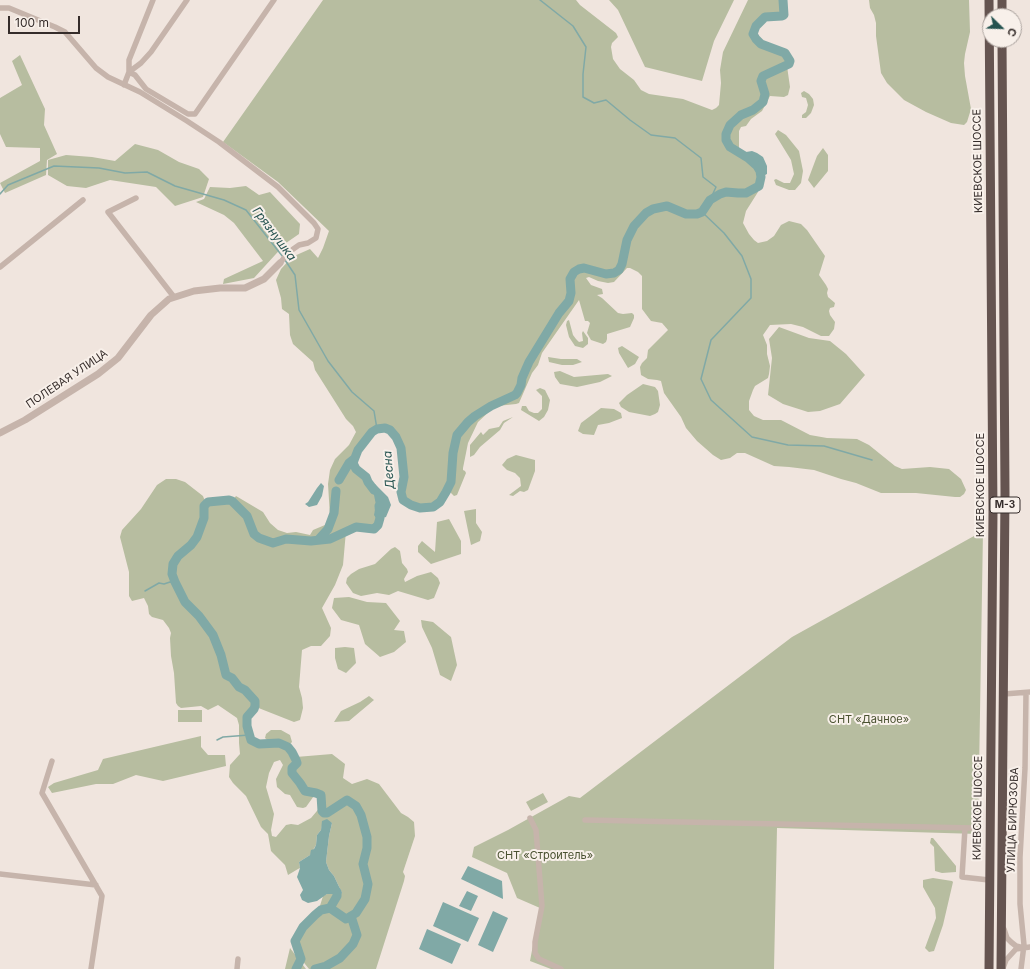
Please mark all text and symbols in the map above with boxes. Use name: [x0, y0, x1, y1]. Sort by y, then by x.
scale bar: [10, 8, 82, 34]
north arrow: [982, 8, 1022, 48]
text: 100 m: [15, 15, 49, 30]
text: С: [1004, 26, 1020, 39]
street label: КИЕВСКОЕ ШОССЕ: [970, 109, 986, 213]
water label: Грязнушка: [249, 204, 299, 264]
street label: ПОЛЕВАЯ УЛИЦА: [24, 347, 110, 411]
street label: КИЕВСКОЕ ШОССЕ: [974, 433, 988, 537]
water label: Десна: [380, 451, 398, 489]
road number: М-3: [990, 497, 1020, 513]
park label: СНТ «Дачное»: [829, 713, 909, 727]
street label: КИЕВСКОЕ ШОССЕ: [970, 756, 986, 860]
street label: УЛИЦА БИРЮЗОВА: [1005, 767, 1021, 873]
park label: СНТ «Строитель»: [497, 849, 593, 863]

